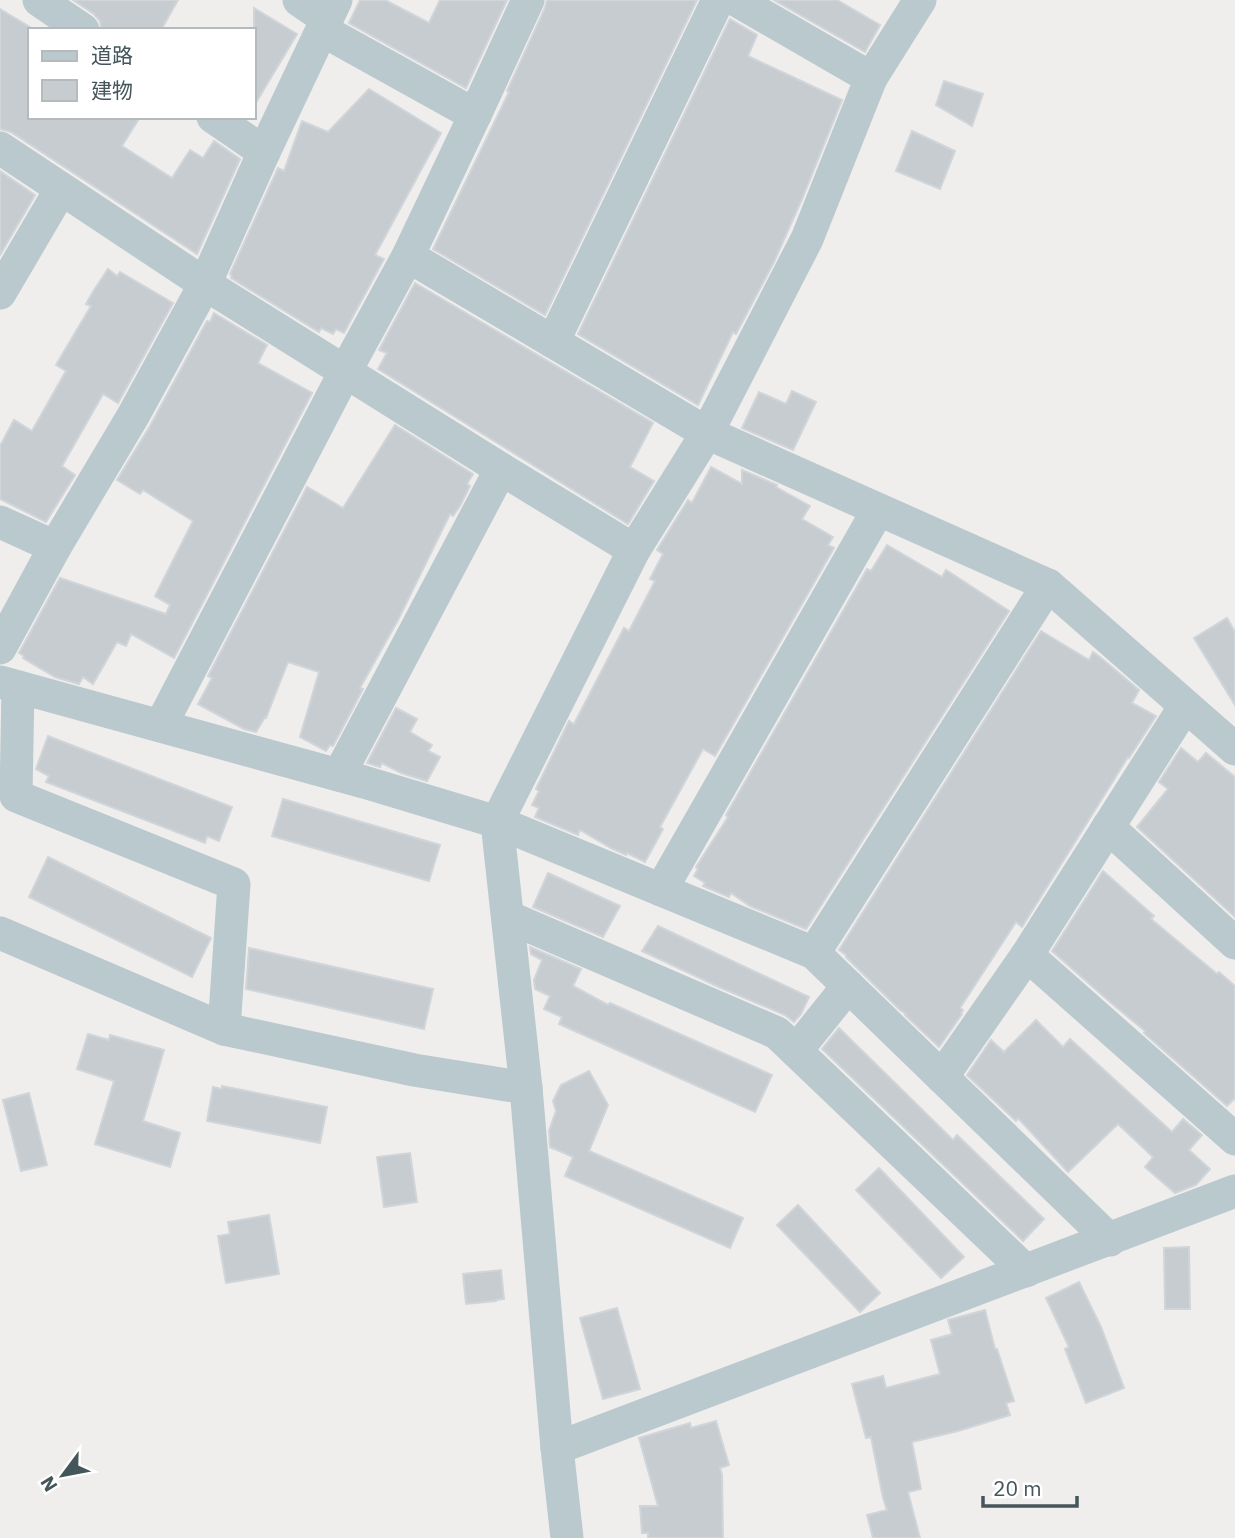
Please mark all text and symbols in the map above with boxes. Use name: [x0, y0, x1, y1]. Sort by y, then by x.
legend: [28, 28, 256, 119]
text: 道路: [91, 41, 133, 69]
text: 建物: [91, 76, 133, 104]
north arrow: [28, 1440, 98, 1510]
scale bar: [983, 1464, 1078, 1508]
text: N: [35, 1472, 62, 1496]
text: 20 m: [993, 1474, 1042, 1502]

